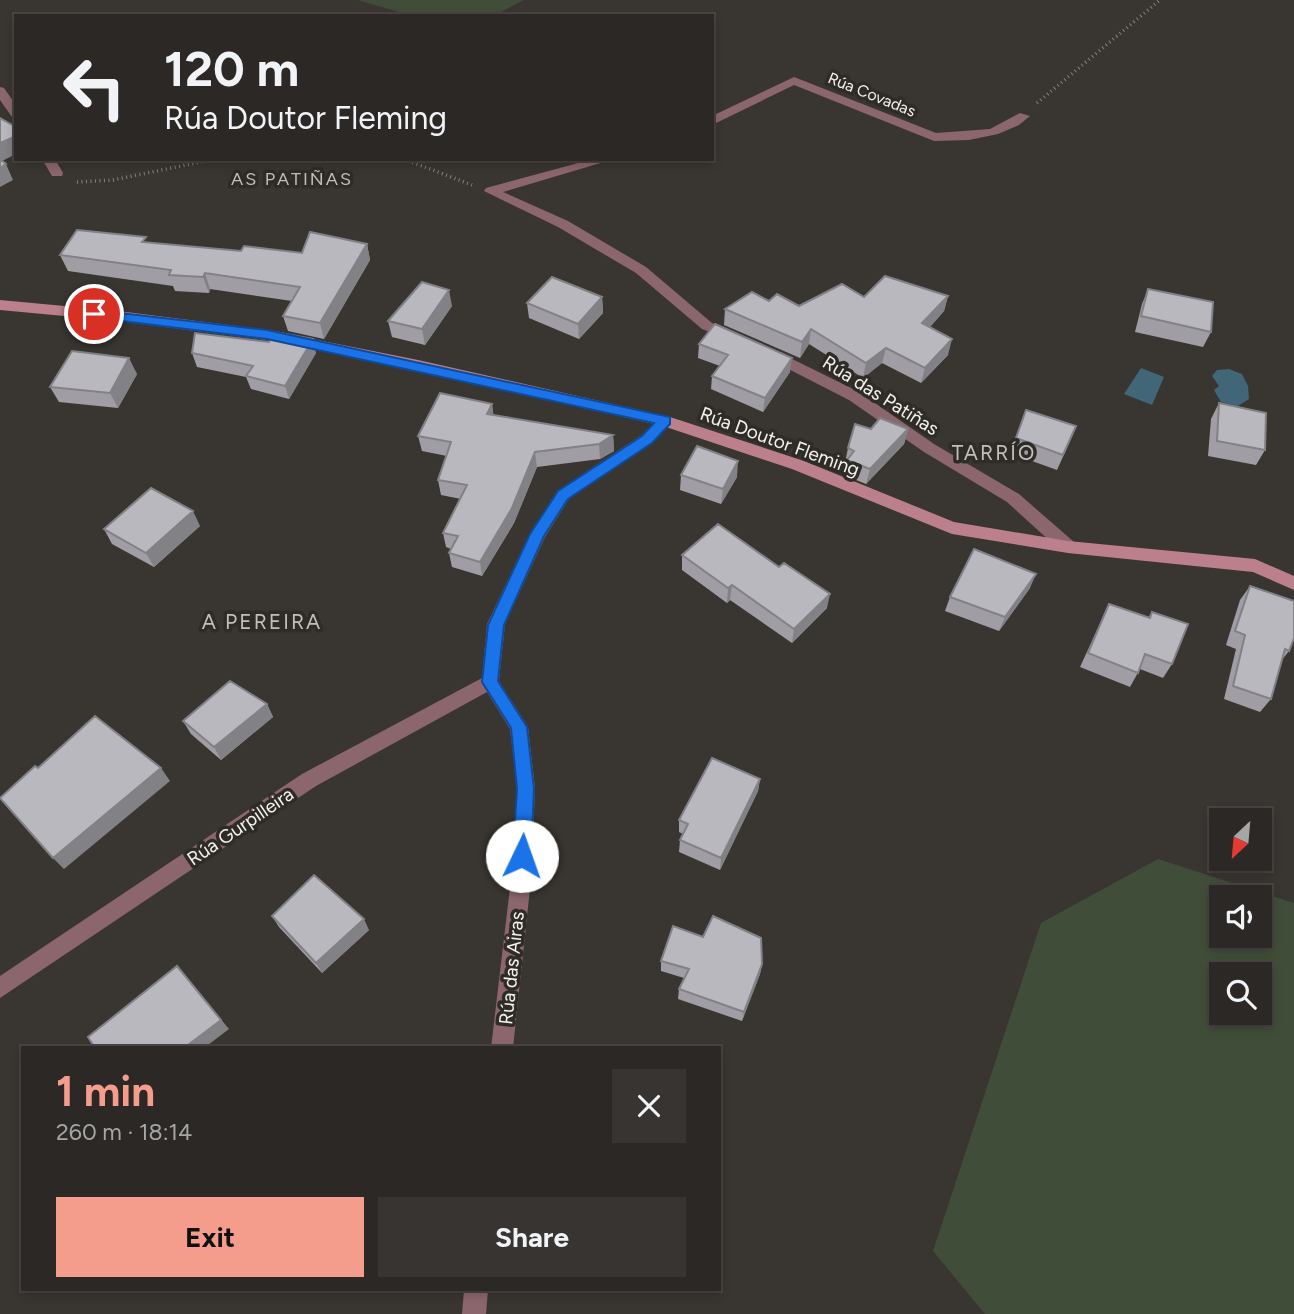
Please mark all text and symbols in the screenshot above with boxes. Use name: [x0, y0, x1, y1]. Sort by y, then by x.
text: 120 m: [164, 39, 299, 98]
icon: left: [49, 42, 140, 133]
street label: Rúa Covadas: [825, 68, 918, 121]
text: Rúa Doutor Fleming: [164, 99, 447, 137]
district label: AS PATIÑAS: [231, 168, 353, 190]
pin: [64, 284, 124, 344]
icon: arrive: [75, 295, 113, 333]
street label: Rúa das Patiñas: [818, 351, 943, 440]
street label: Rúa Doutor Fleming: [697, 402, 863, 481]
district label: TARRÍO: [952, 440, 1036, 465]
district label: A PEREIRA: [202, 609, 322, 634]
street label: Rúa Gurpilleira: [183, 782, 298, 870]
north arrow: [1209, 808, 1272, 872]
map controls: [1209, 808, 1272, 1025]
position arrow: [485, 819, 559, 893]
button: sound: [1209, 885, 1272, 948]
street label: Rúa das Airas: [494, 910, 529, 1026]
button: search: [1209, 962, 1272, 1025]
text: 1 min: [56, 1066, 155, 1117]
button: close: [612, 1069, 686, 1143]
text: 260 m · 18:14: [56, 1118, 192, 1146]
button: Exit: [56, 1197, 364, 1277]
button: Share: [378, 1197, 686, 1277]

